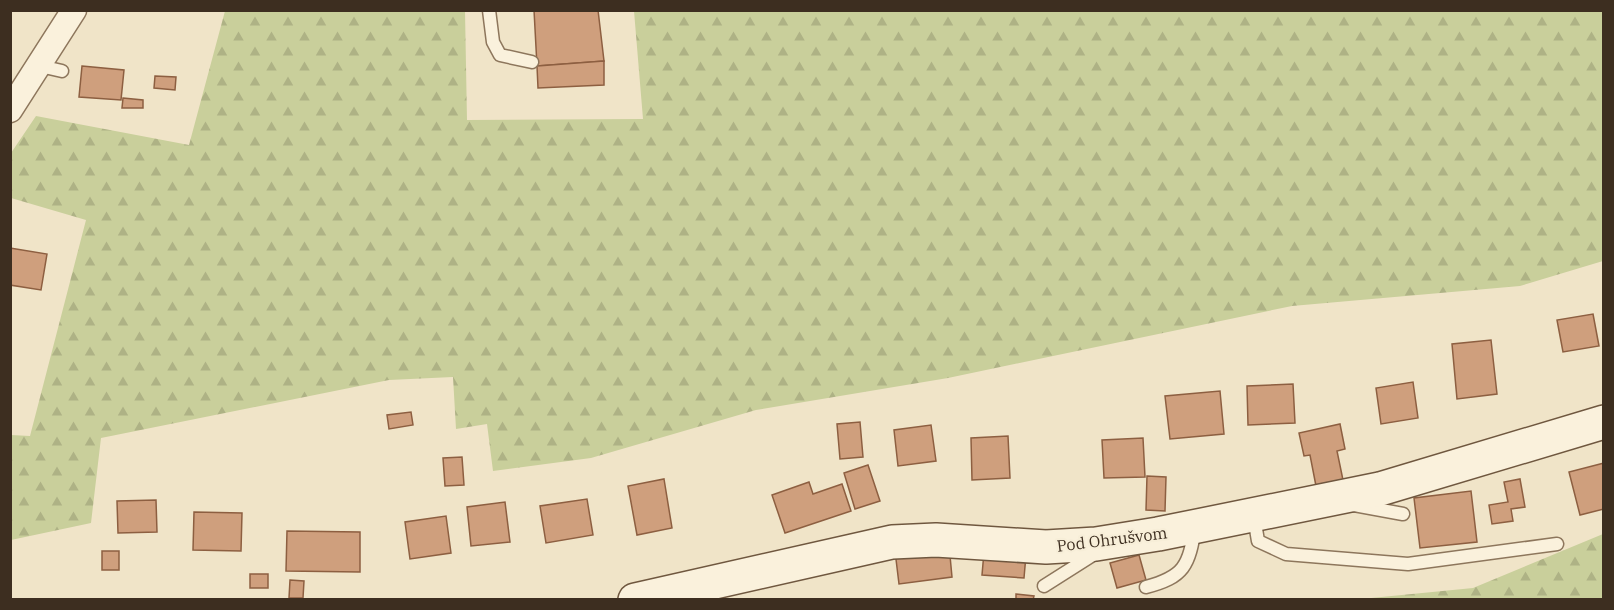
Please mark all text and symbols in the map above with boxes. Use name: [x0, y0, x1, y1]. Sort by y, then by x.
street label: Pod Ohrušvom: [1055, 522, 1169, 556]

